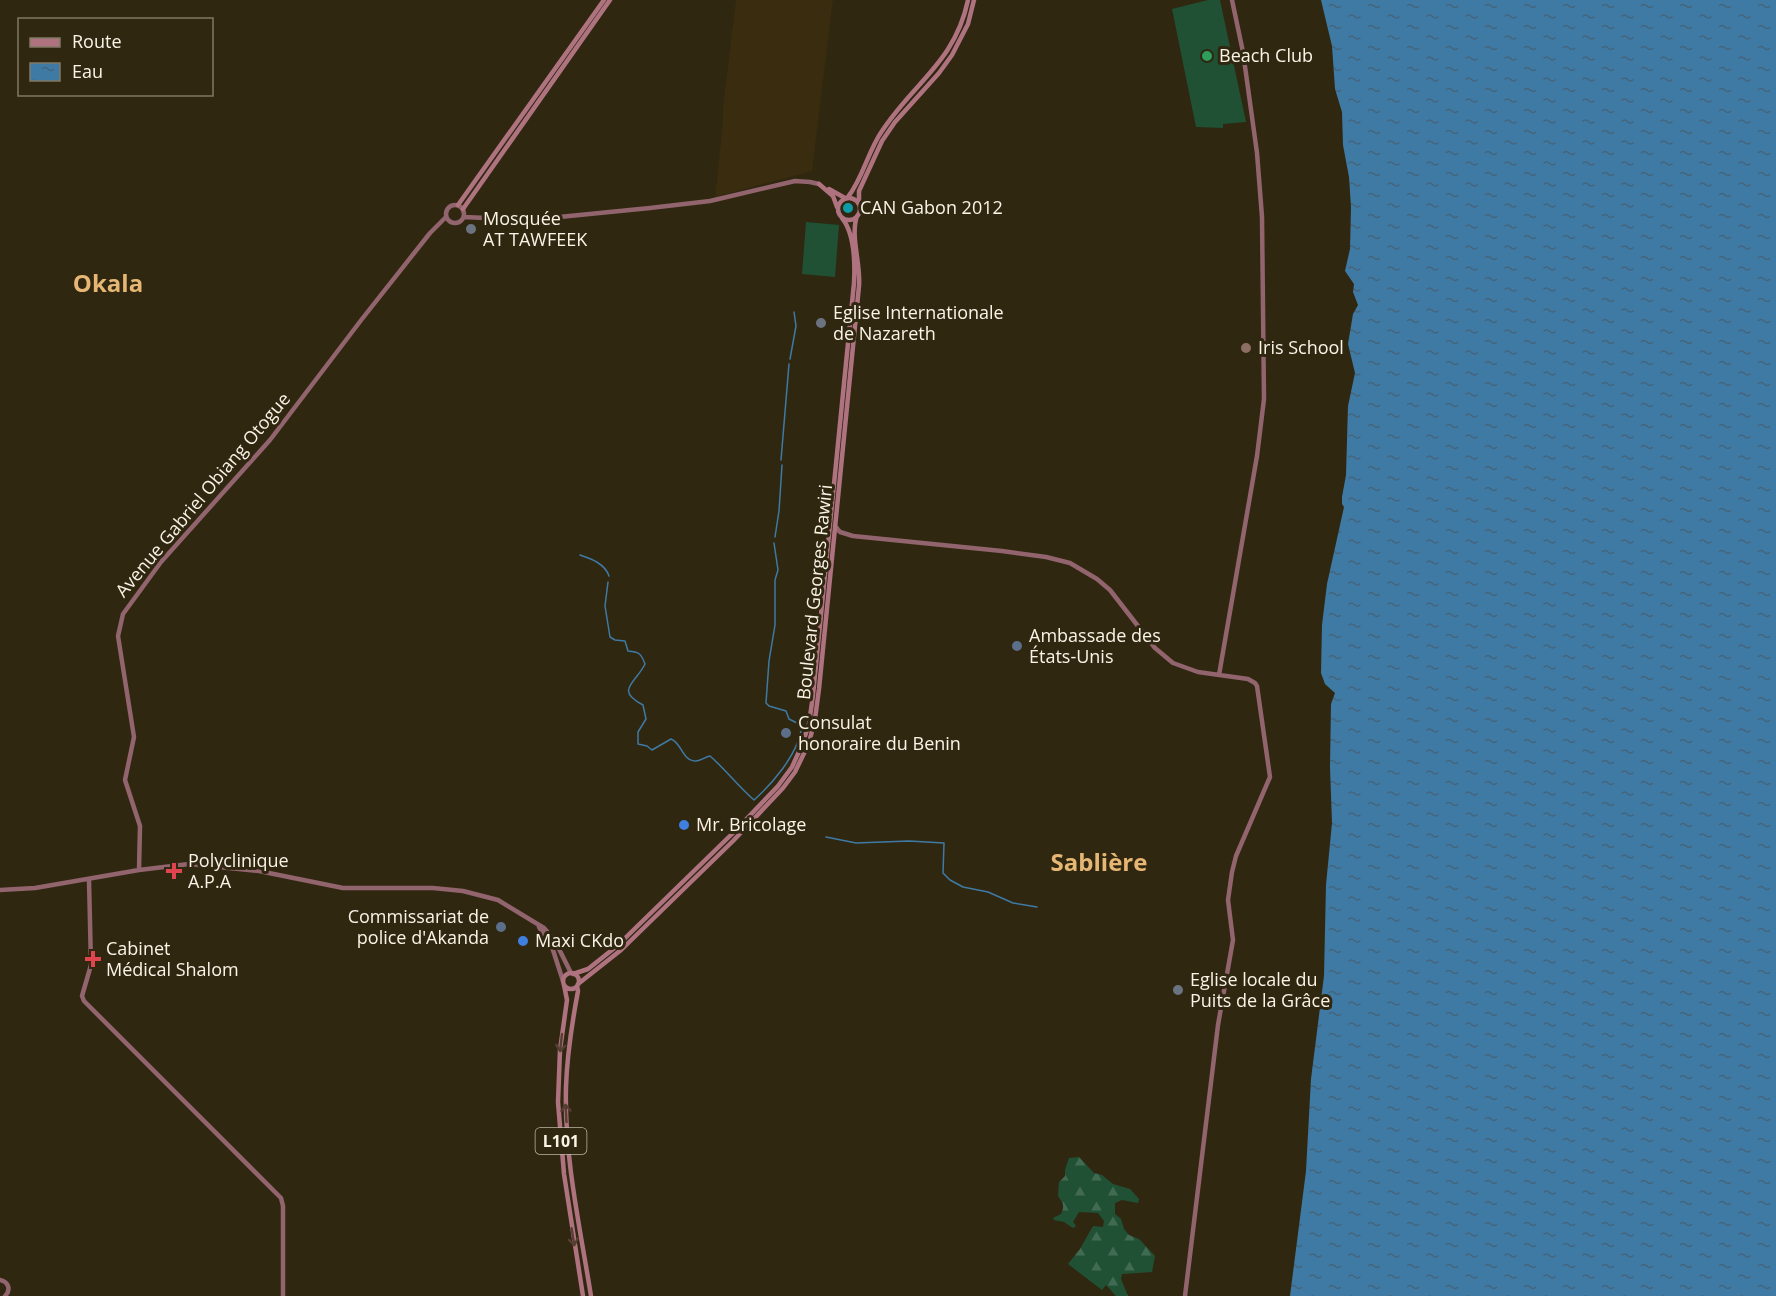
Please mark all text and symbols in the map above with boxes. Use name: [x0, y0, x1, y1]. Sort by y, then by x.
legend: [18, 18, 213, 96]
text: Route: [72, 29, 122, 53]
place label: Beach Club: [1219, 43, 1313, 67]
marker: Beach Club: [1200, 49, 1214, 63]
text: Eau: [72, 59, 103, 83]
place label: CAN Gabon 2012: [860, 195, 1003, 219]
marker: CAN Gabon 2012: [841, 201, 855, 215]
place label: Mosquée AT TAWFEEK: [483, 206, 588, 251]
marker: Mosquée AT TAWFEEK: [464, 222, 478, 236]
district label: Okala: [73, 266, 143, 299]
place label: Eglise Internationale de Nazareth: [833, 300, 1004, 345]
marker: Eglise Internationale de Nazareth: [814, 316, 828, 330]
place label: Iris School: [1258, 335, 1344, 359]
marker: Iris School: [1239, 341, 1253, 355]
street label: Avenue Gabriel Obiang Otogue: [110, 387, 295, 602]
street label: Boulevard Georges Rawiri: [791, 483, 837, 701]
place label: Ambassade des États-Unis: [1029, 623, 1161, 668]
marker: Ambassade des États-Unis: [1010, 639, 1024, 653]
place label: Consulat honoraire du Benin: [798, 710, 961, 755]
marker: Consulat honoraire du Benin: [779, 726, 793, 740]
place label: Mr. Bricolage: [696, 812, 806, 836]
marker: Mr. Bricolage: [677, 818, 691, 832]
district label: Sablière: [1051, 845, 1147, 878]
place label: Polyclinique A.P.A: [188, 848, 289, 893]
marker: Polyclinique A.P.A: [165, 862, 183, 880]
place label: Commissariat de police d'Akanda: [348, 904, 489, 949]
marker: Commissariat de police d'Akanda: [494, 920, 508, 934]
place label: Maxi CKdo: [535, 928, 624, 952]
marker: Maxi CKdo: [516, 934, 530, 948]
place label: Cabinet Médical Shalom: [106, 936, 239, 981]
marker: Cabinet Médical Shalom: [84, 950, 102, 968]
place label: Eglise locale du Puits de la Grâce: [1190, 967, 1330, 1012]
marker: Eglise locale du Puits de la Grâce: [1171, 983, 1185, 997]
one-way arrow: [555, 1033, 566, 1053]
one-way arrow: [561, 1104, 572, 1124]
road number: L101: [536, 1128, 586, 1154]
one-way arrow: [568, 1227, 579, 1247]

